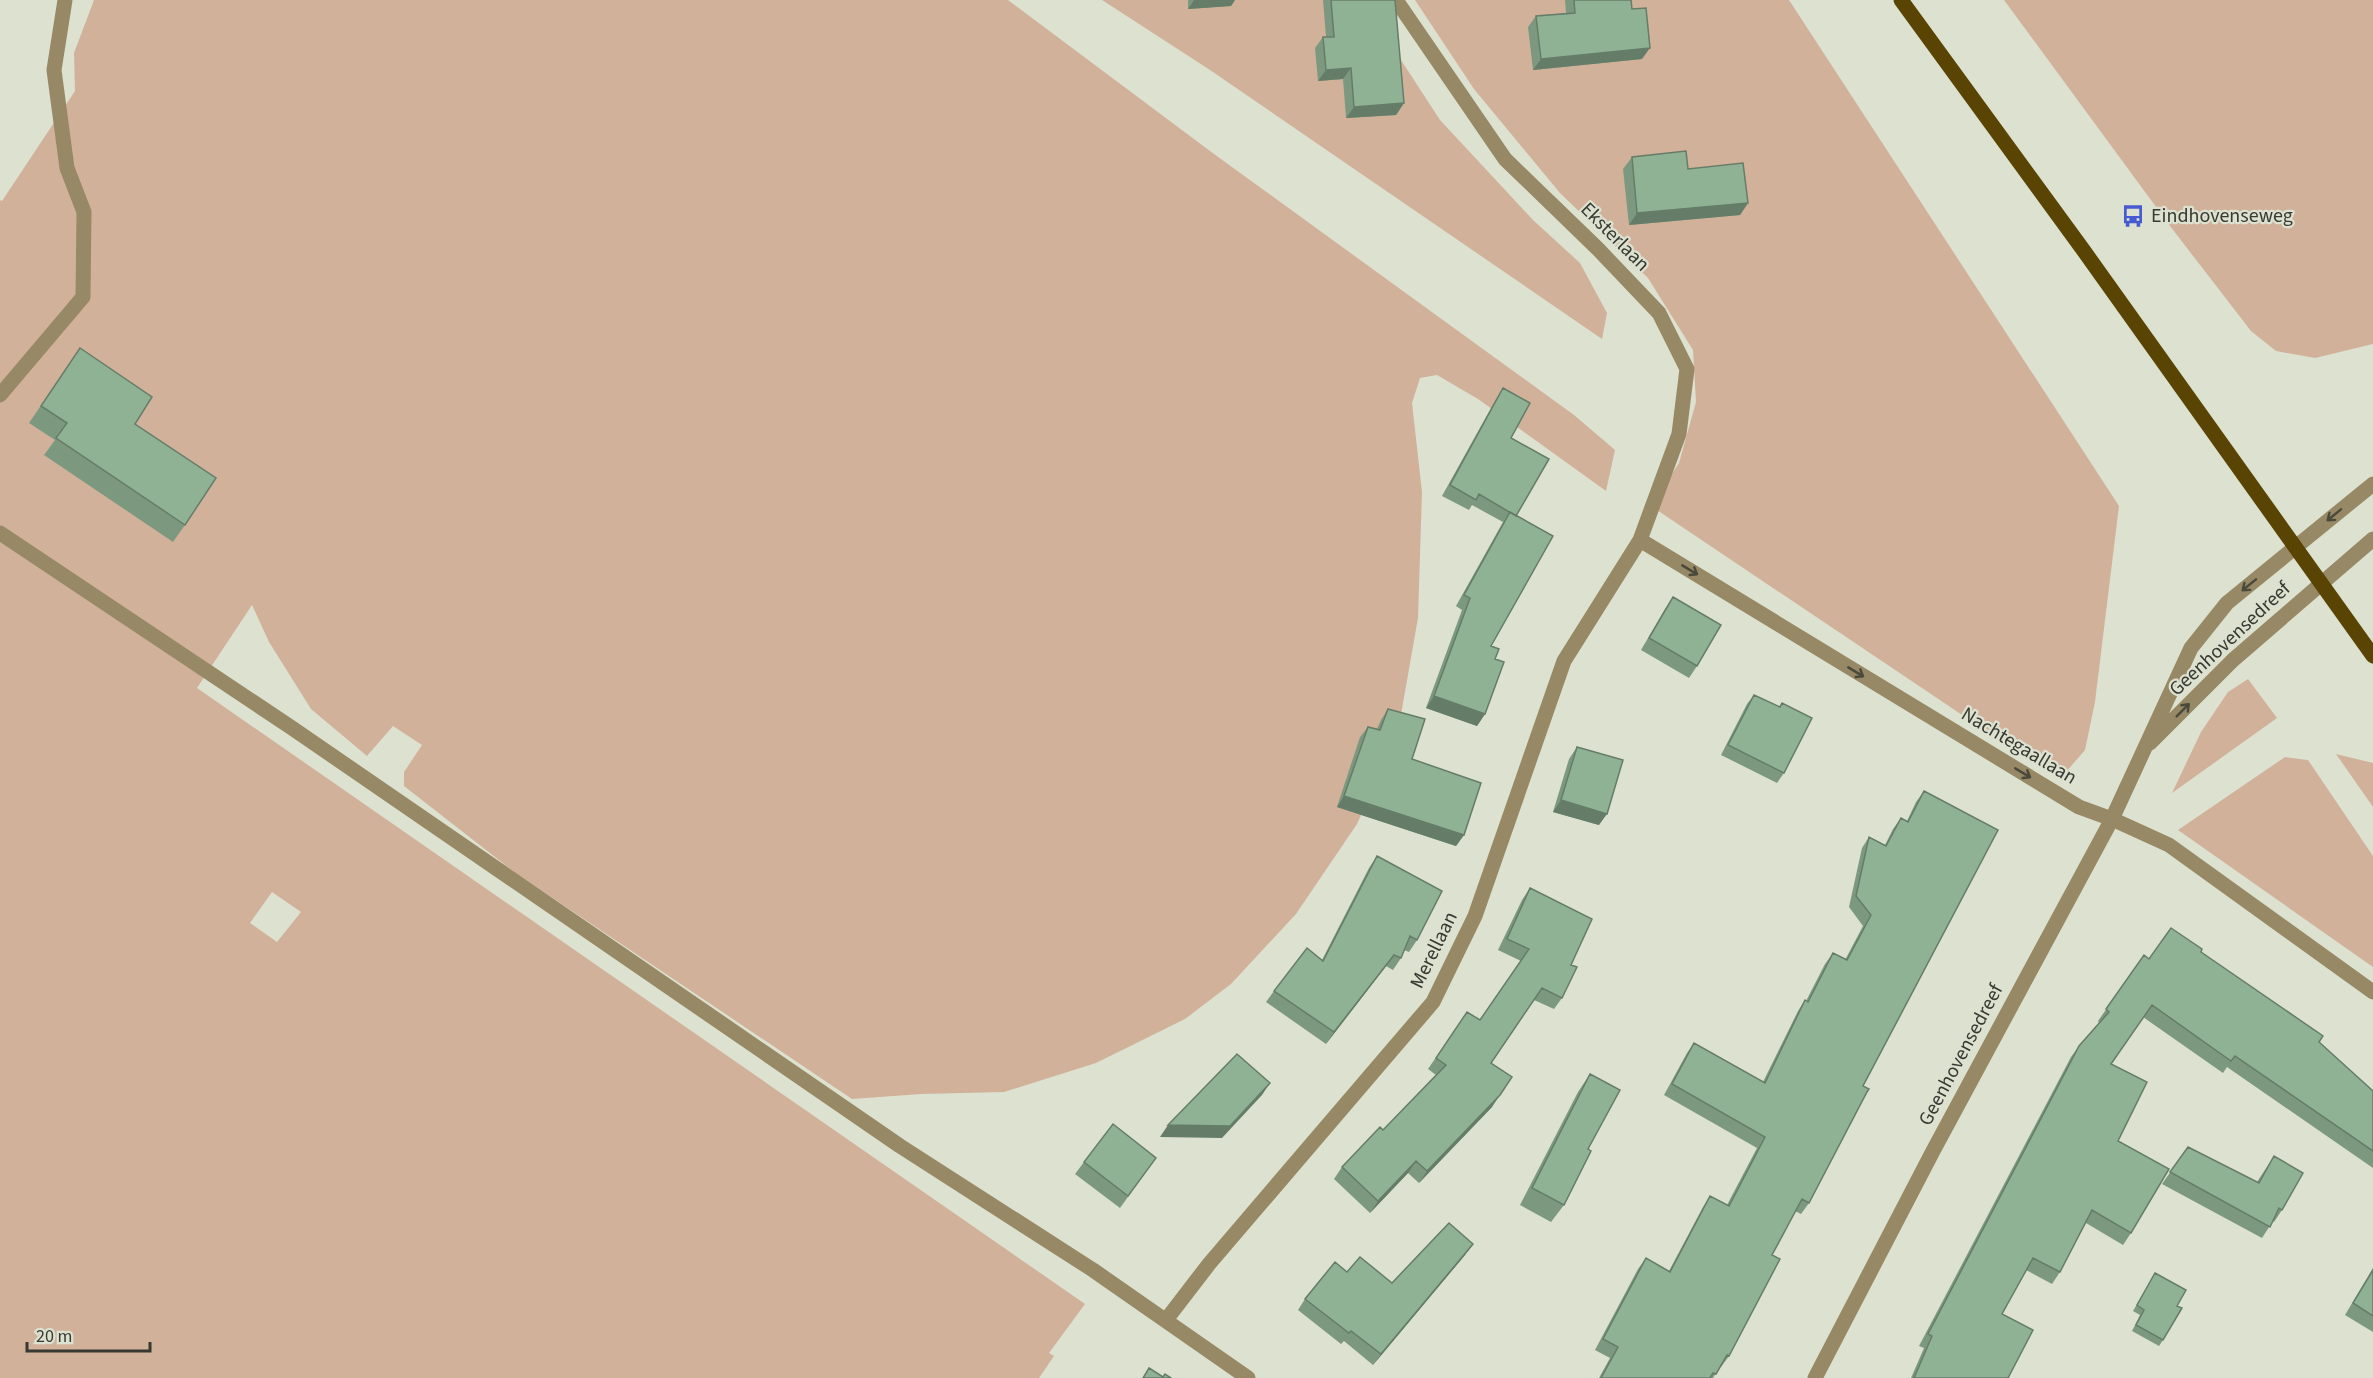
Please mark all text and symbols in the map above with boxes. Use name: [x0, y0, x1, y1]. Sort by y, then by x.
street label: Eksterlaan: [1574, 196, 1656, 278]
place label: Eindhovenseweg: [2151, 202, 2293, 230]
bus stop icon: Eindhovenseweg: [2120, 203, 2146, 229]
one-way arrow: [2326, 509, 2342, 522]
one-way arrow: [1681, 564, 1698, 576]
street label: Geenhovensedreef: [2163, 575, 2298, 703]
one-way arrow: [2241, 578, 2257, 591]
one-way arrow: [1847, 666, 1864, 678]
street label: Nachtegaallaan: [1956, 700, 2082, 792]
one-way arrow: [2176, 703, 2191, 717]
one-way arrow: [2014, 768, 2031, 780]
street label: Merellaan: [1403, 907, 1465, 993]
street label: Geenhovensedreef: [1912, 978, 2011, 1131]
scale bar: [27, 1315, 150, 1353]
text: 20 m: [36, 1324, 72, 1349]

